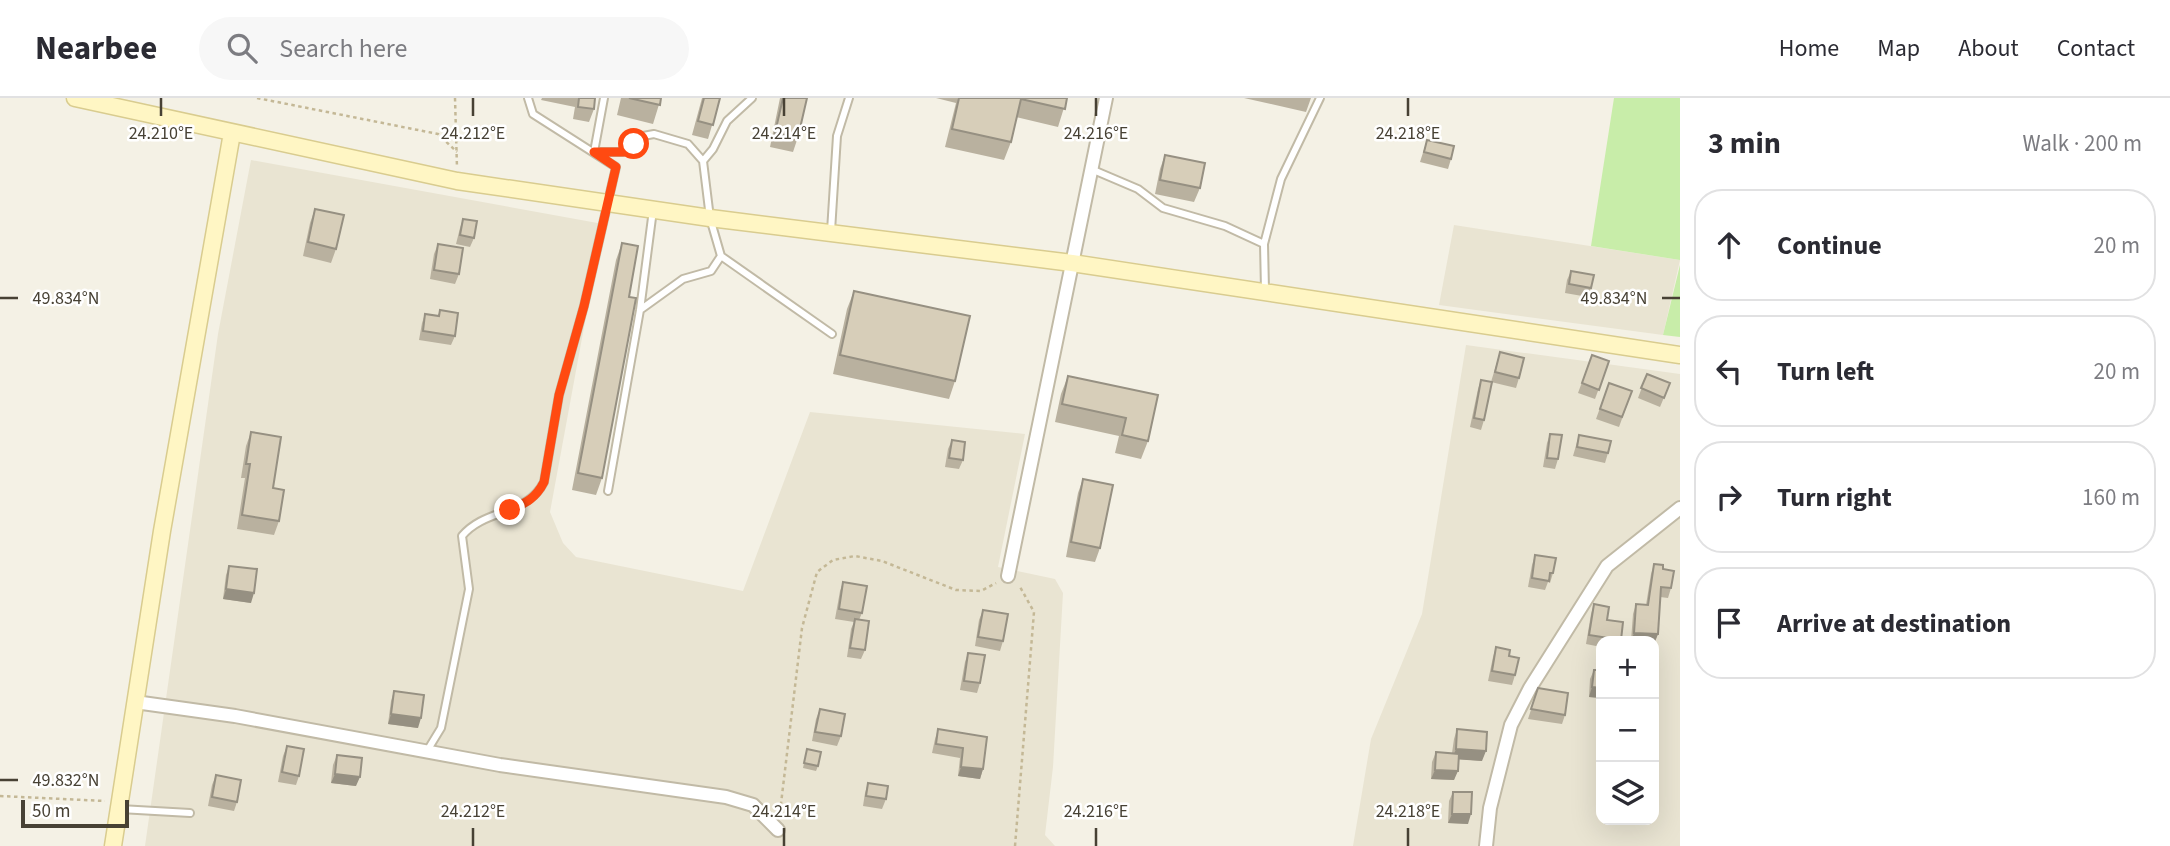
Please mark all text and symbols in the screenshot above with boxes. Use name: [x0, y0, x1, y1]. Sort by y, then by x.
search box: [199, 17, 689, 80]
text: Nearbee: [35, 25, 157, 72]
icon: search: [223, 29, 261, 67]
text: Search here: [279, 30, 407, 67]
text: Home: [1779, 31, 1839, 66]
text: Map: [1877, 31, 1920, 66]
text: About: [1958, 31, 2019, 66]
text: Contact: [2057, 31, 2135, 66]
text: 24.210°E: [129, 121, 193, 146]
text: 24.212°E: [441, 121, 505, 146]
text: 24.214°E: [752, 121, 816, 146]
text: 24.216°E: [1064, 121, 1128, 146]
text: 24.218°E: [1376, 121, 1440, 146]
text: 3 min: [1708, 122, 1781, 165]
text: Walk · 200 m: [2023, 127, 2142, 160]
route start: [618, 128, 649, 159]
icon: ahead: [1710, 226, 1748, 264]
text: Continue: [1777, 227, 1882, 264]
text: 20 m: [2093, 229, 2140, 262]
text: 49.834°N: [33, 286, 99, 311]
text: 49.834°N: [1581, 286, 1647, 311]
icon: left: [1710, 352, 1748, 390]
text: Turn left: [1777, 353, 1874, 390]
text: 20 m: [2093, 355, 2140, 388]
icon: right: [1710, 478, 1748, 516]
text: Turn right: [1777, 479, 1892, 516]
text: 160 m: [2082, 481, 2140, 514]
route end: [494, 494, 525, 525]
icon: arrive: [1710, 604, 1748, 642]
text: Arrive at destination: [1777, 605, 2011, 642]
map controls: [1596, 636, 1659, 825]
button: +: [1596, 636, 1659, 699]
button: −: [1596, 699, 1659, 762]
button: layers: [1596, 762, 1659, 825]
text: 49.832°N: [33, 768, 99, 793]
scale bar: [21, 797, 130, 829]
text: 50 m: [32, 798, 70, 825]
text: 24.212°E: [441, 799, 505, 824]
text: 24.214°E: [752, 799, 816, 824]
text: 24.216°E: [1064, 799, 1128, 824]
text: 24.218°E: [1376, 799, 1440, 824]

